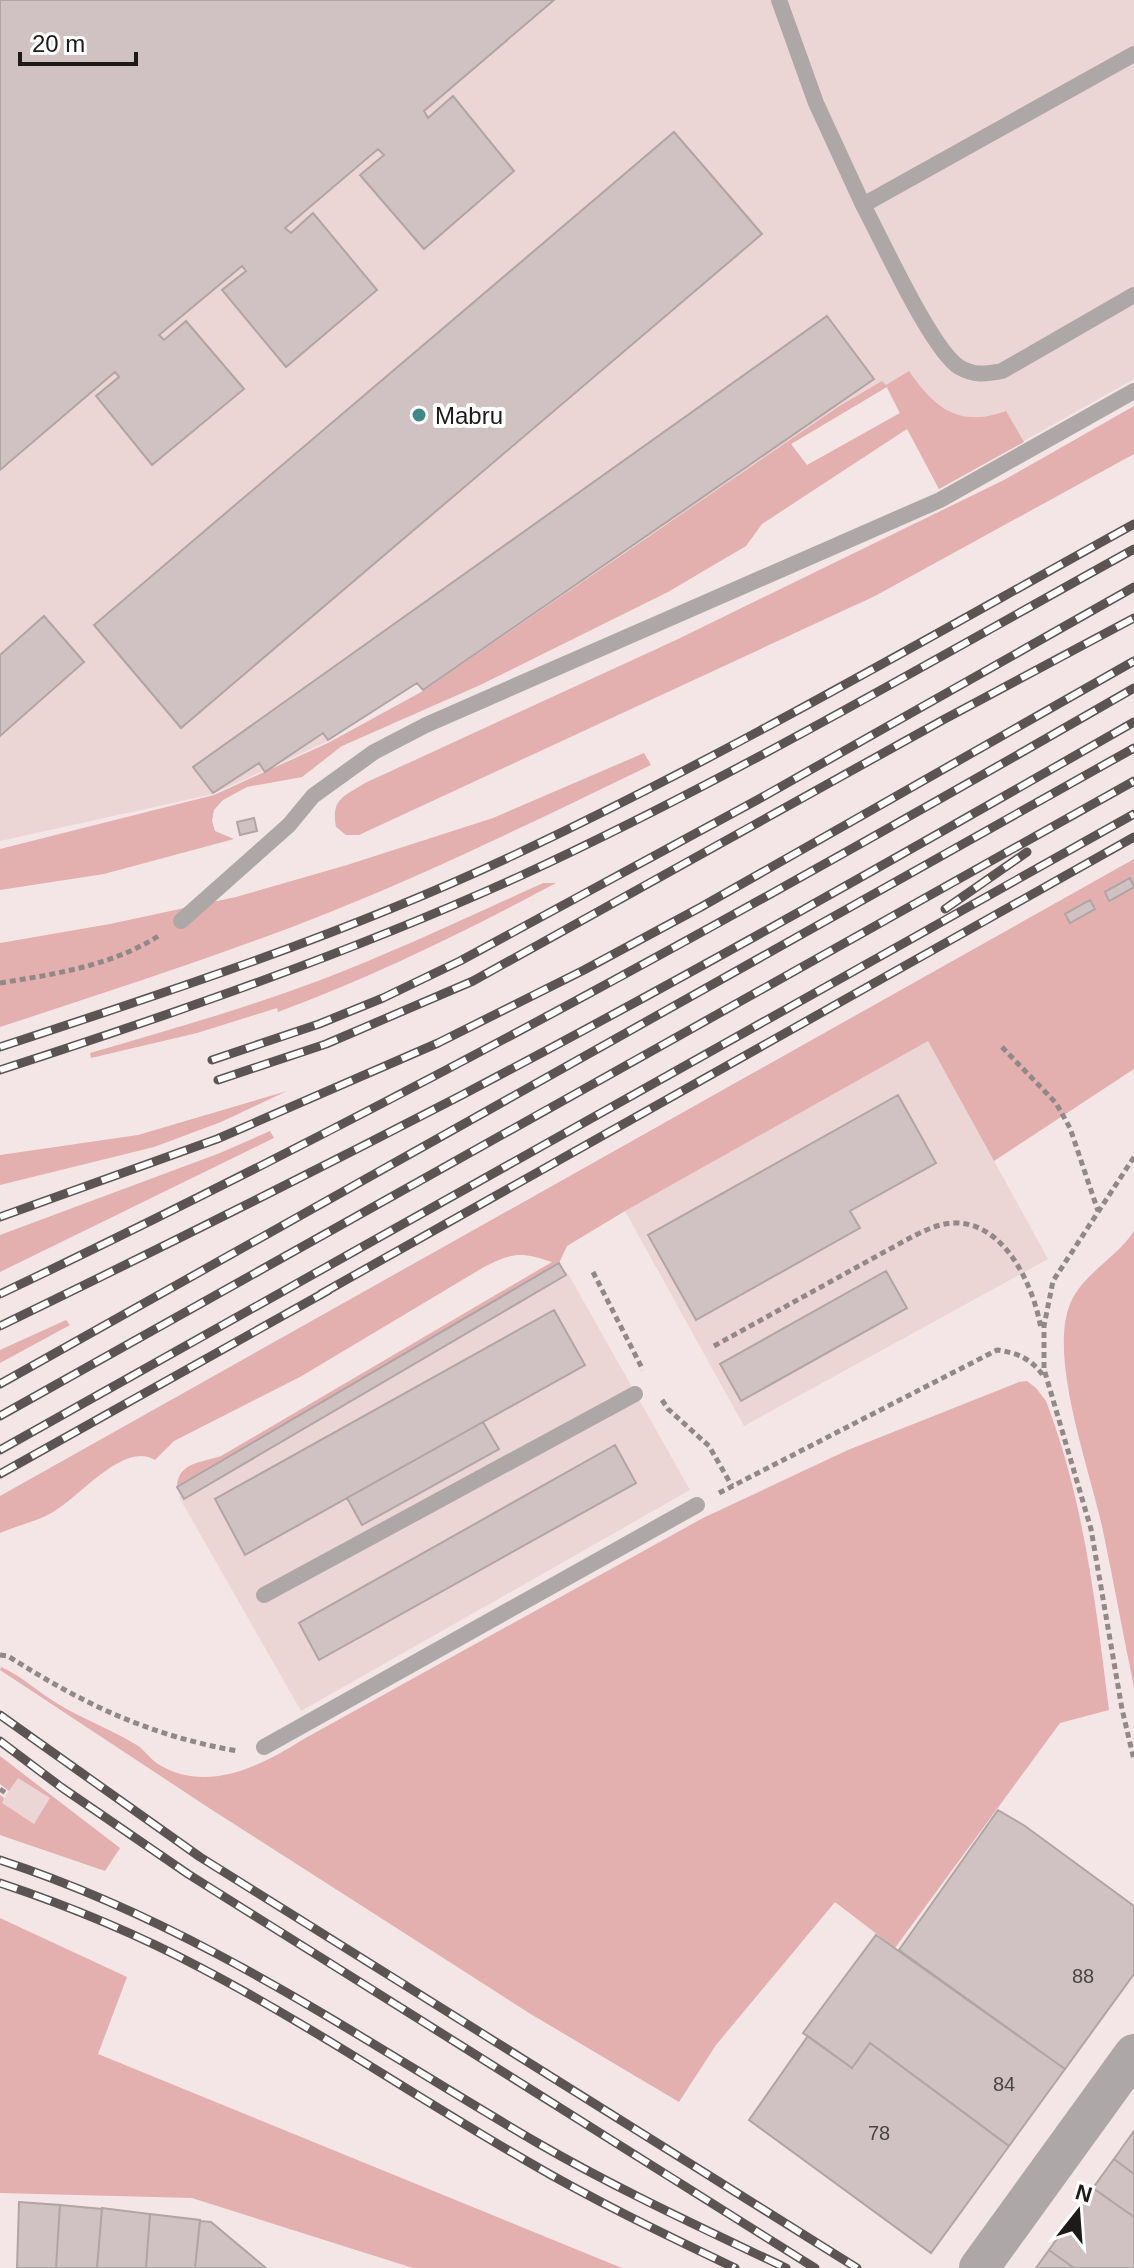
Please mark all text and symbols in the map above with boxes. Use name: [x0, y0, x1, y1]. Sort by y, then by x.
scale bar: [20, 16, 136, 66]
text: 20 m: [32, 30, 85, 57]
place label: Mabru: [435, 402, 503, 429]
marker: Mabru: [410, 406, 428, 424]
house number: 88: [1072, 1965, 1094, 1987]
house number: 84: [993, 2073, 1015, 2095]
house number: 78: [868, 2122, 890, 2144]
north arrow: [1038, 2172, 1118, 2252]
text: N: [1072, 2179, 1095, 2208]

